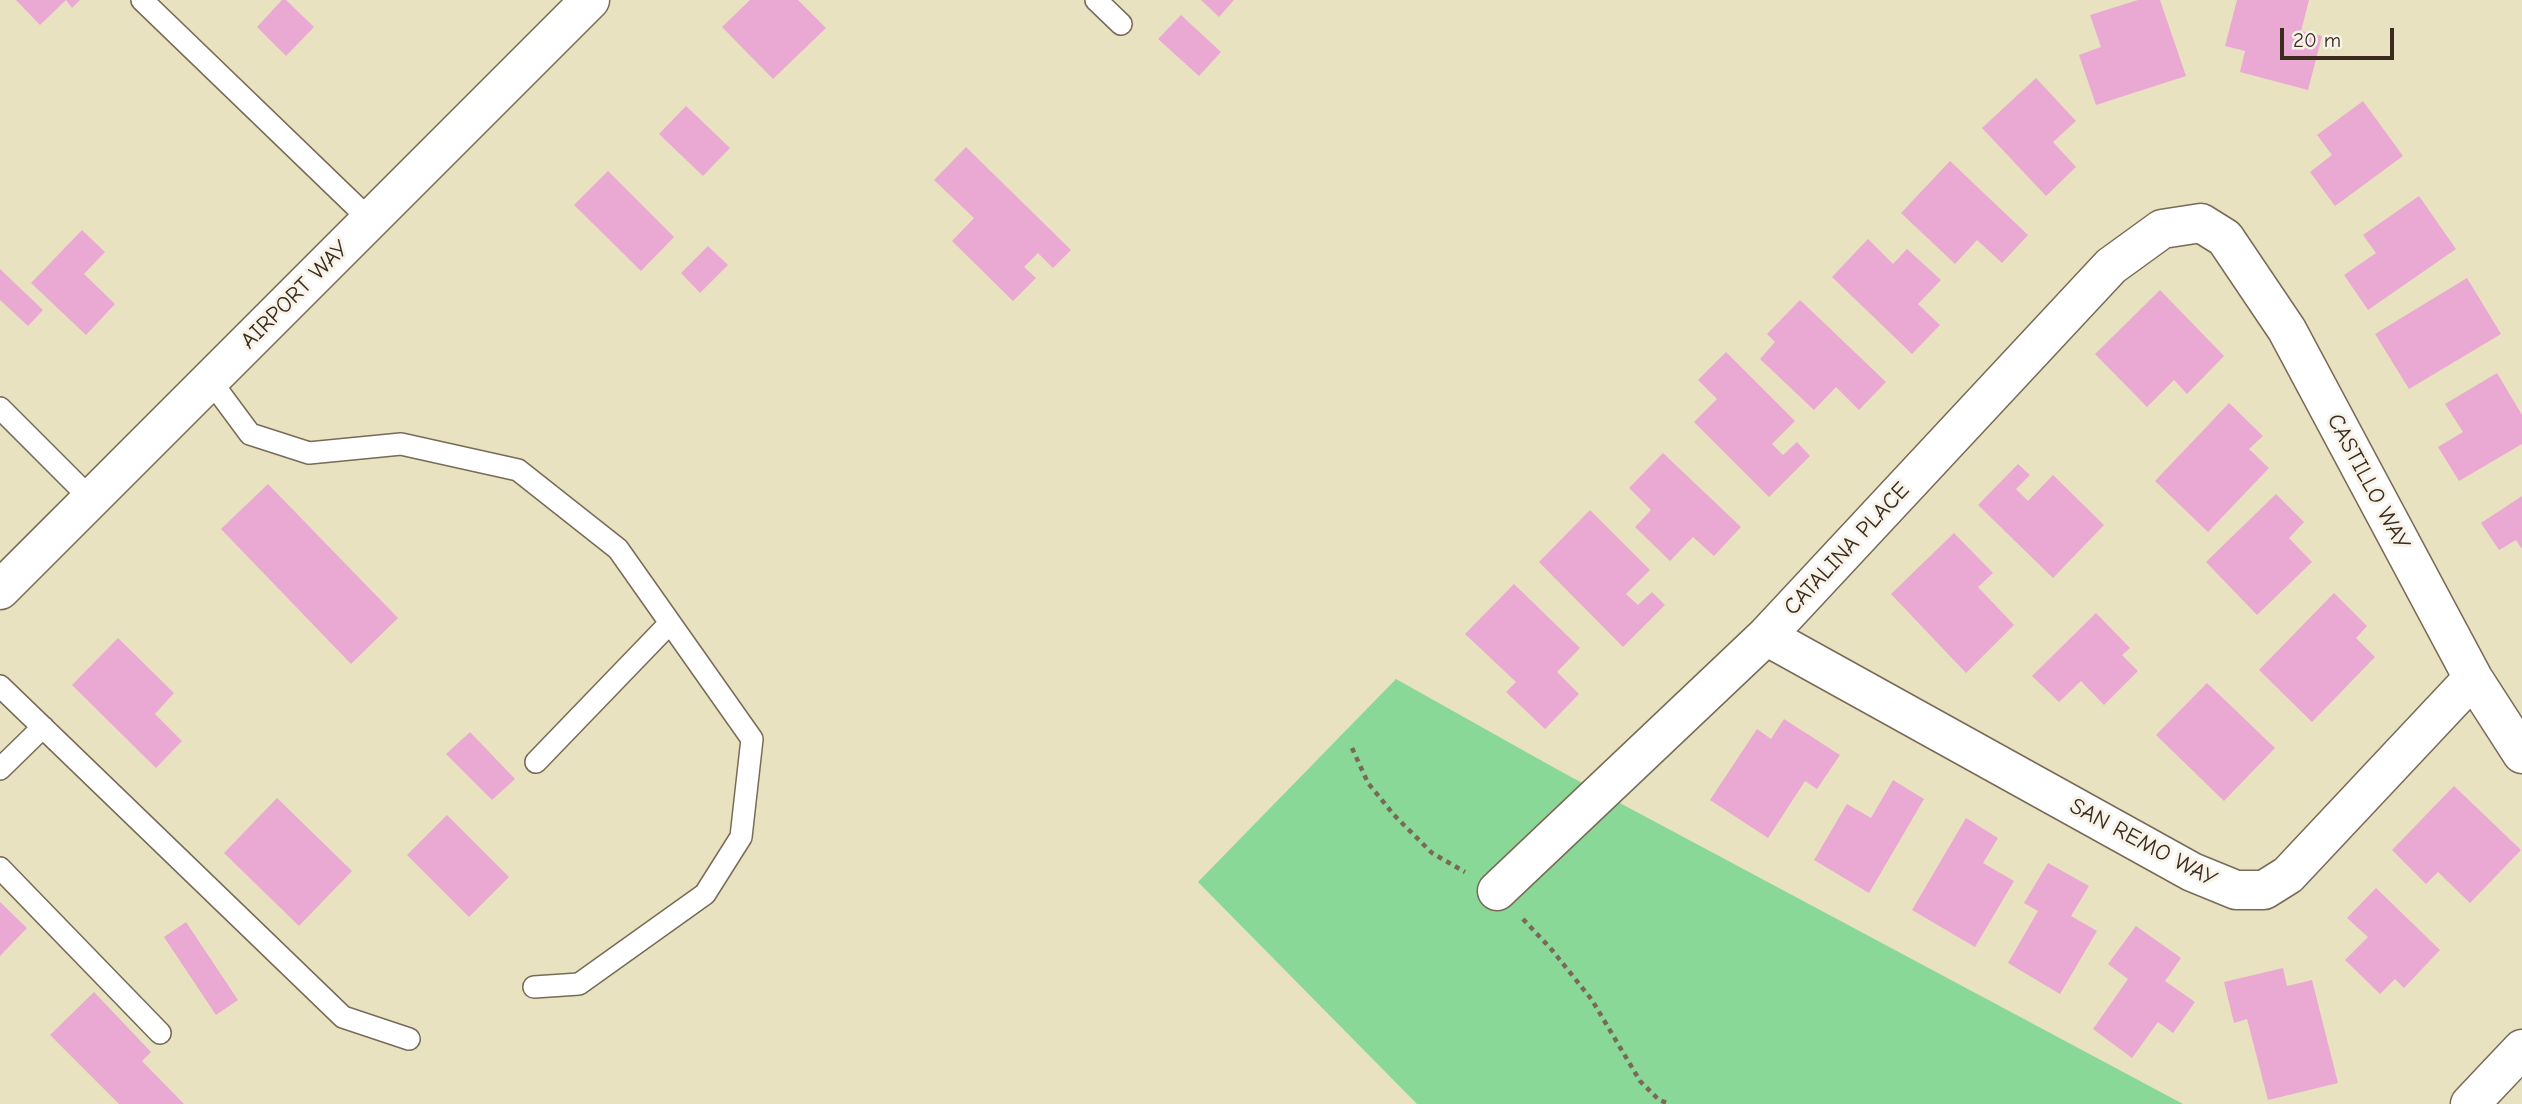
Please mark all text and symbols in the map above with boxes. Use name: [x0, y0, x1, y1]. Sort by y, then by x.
scale bar: [2284, 14, 2398, 58]
text: 20 m: [2293, 28, 2341, 52]
street label: AIRPORT WAY: [235, 235, 355, 355]
street label: CASTILLO WAY: [2321, 409, 2415, 555]
street label: CATALINA PLACE: [1778, 477, 1916, 621]
street label: SAN REMO WAY: [2065, 793, 2221, 893]

